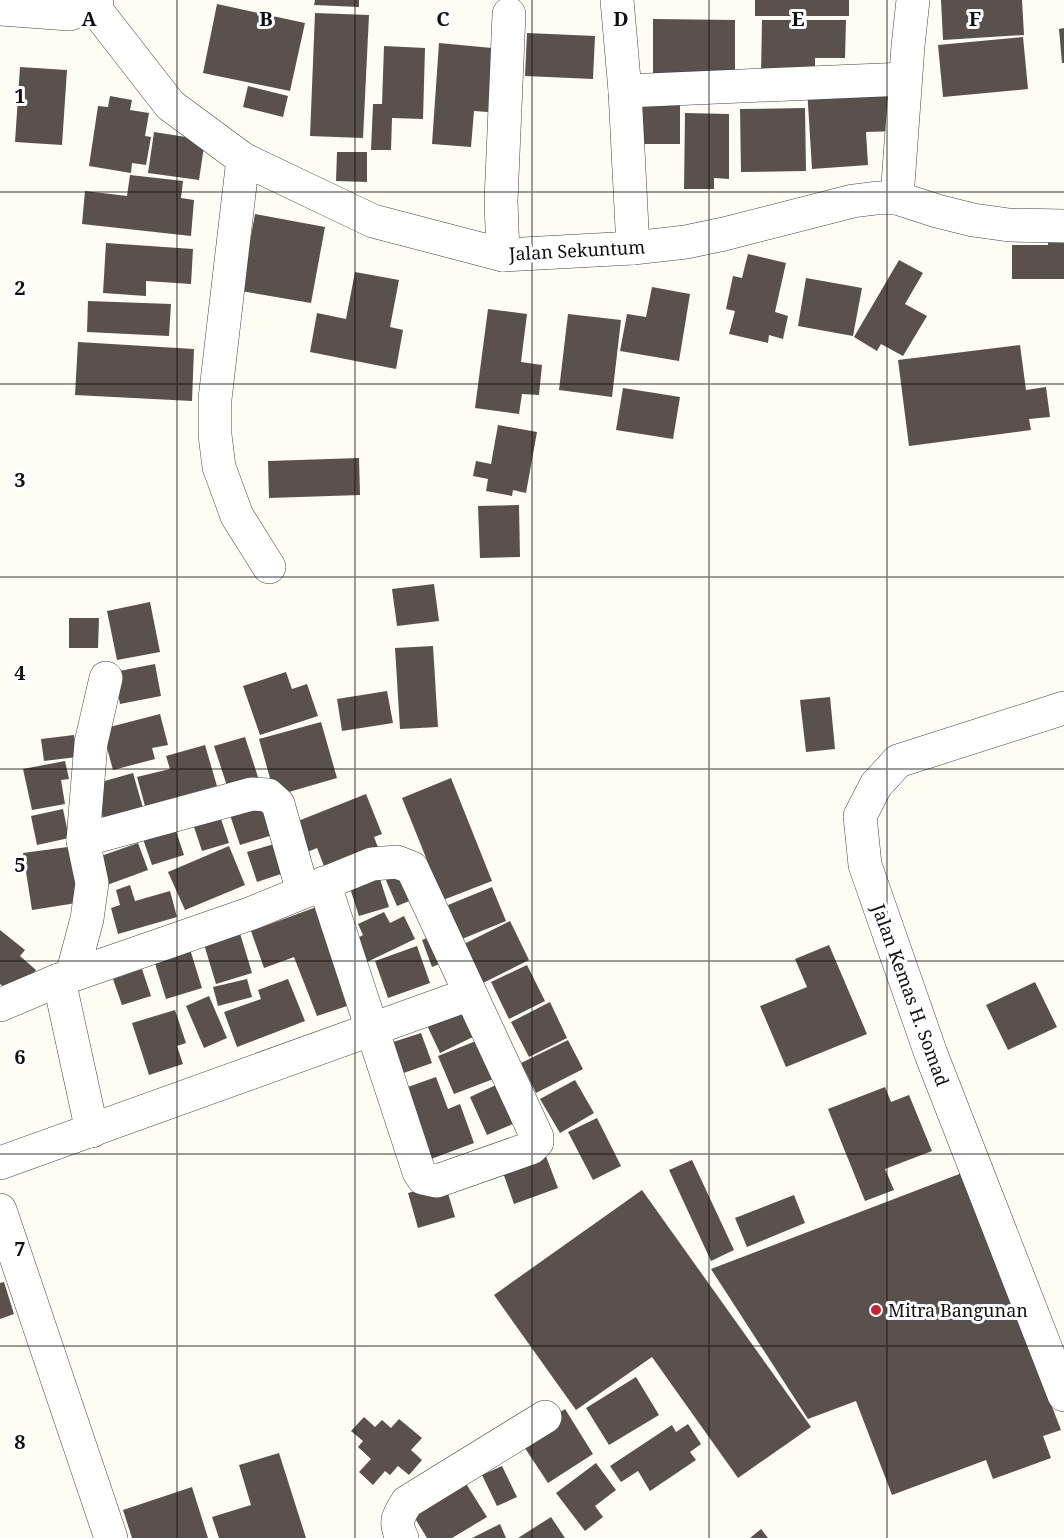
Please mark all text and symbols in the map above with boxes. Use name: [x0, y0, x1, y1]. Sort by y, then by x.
text: A: [81, 5, 97, 32]
text: B: [259, 5, 273, 32]
text: C: [436, 5, 450, 32]
text: D: [613, 5, 629, 32]
text: E: [791, 5, 805, 32]
text: F: [969, 5, 981, 32]
text: 1: [14, 82, 26, 109]
street label: Jalan Sekuntum: [507, 234, 646, 266]
text: 2: [14, 274, 26, 301]
text: 3: [14, 466, 26, 493]
text: 4: [14, 659, 26, 686]
text: 5: [14, 851, 26, 878]
street label: Jalan Kemas H. Somad: [867, 900, 955, 1089]
text: 6: [14, 1043, 26, 1070]
text: 7: [14, 1235, 26, 1262]
place label: Mitra Bangunan: [888, 1298, 1028, 1322]
marker: Mitra Bangunan: [869, 1303, 883, 1317]
text: 8: [14, 1428, 26, 1455]

